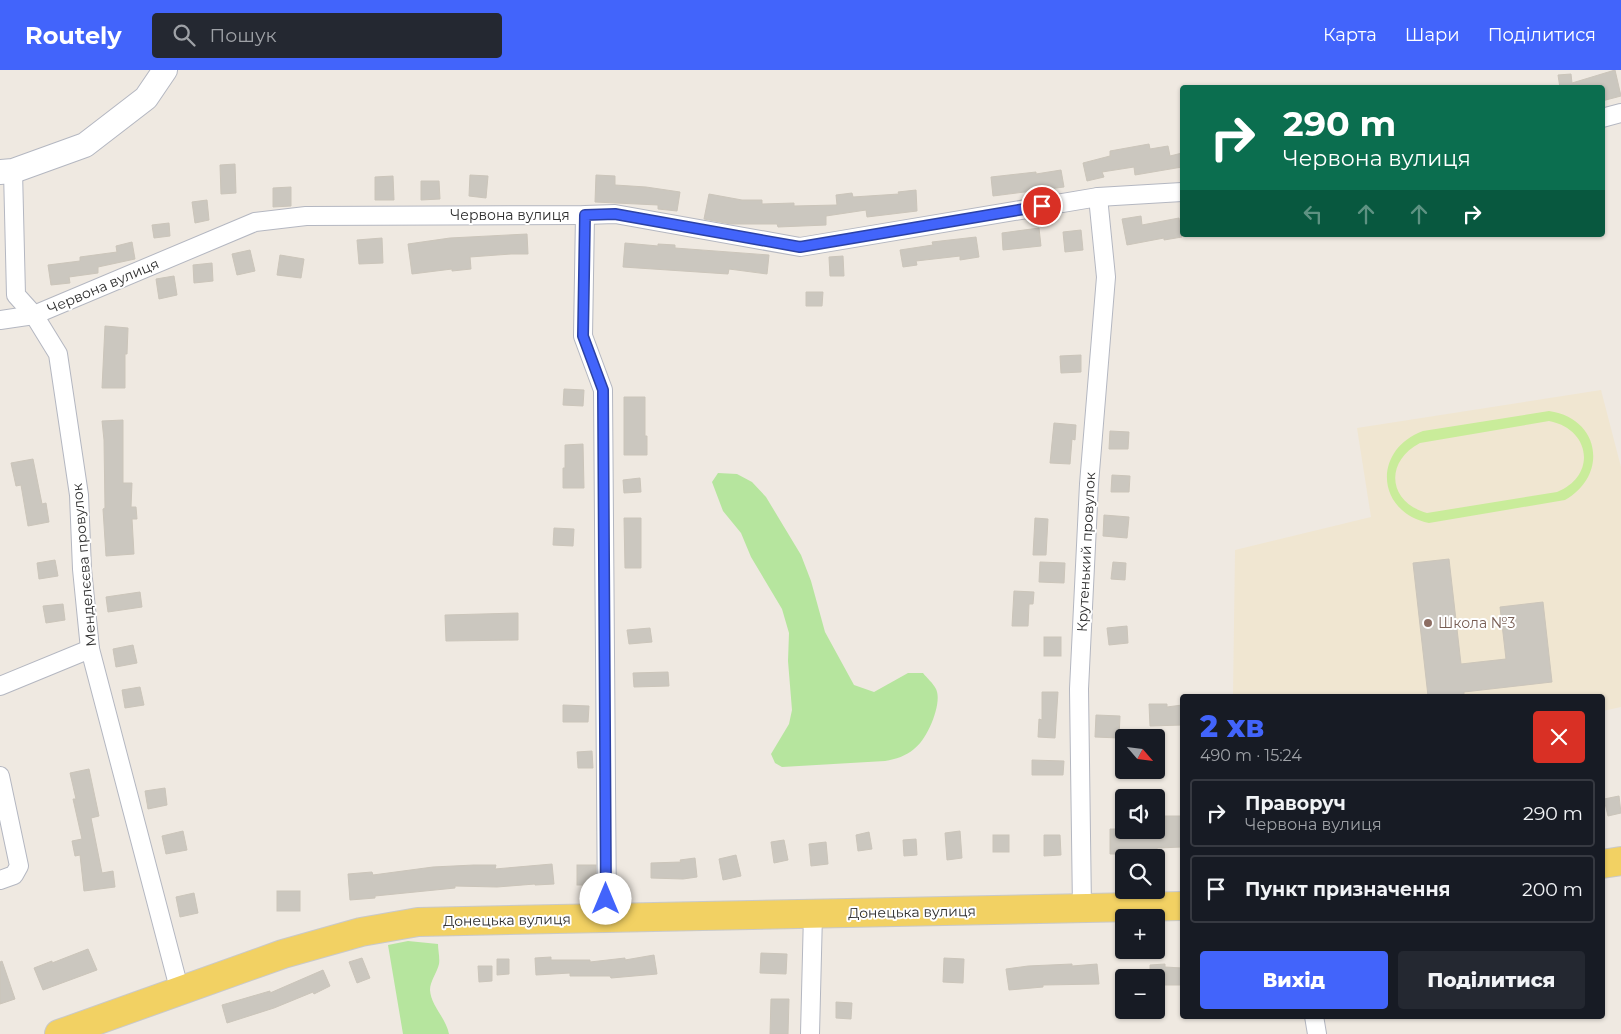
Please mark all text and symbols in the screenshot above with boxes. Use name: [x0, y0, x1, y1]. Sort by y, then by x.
search box: [152, 13, 502, 58]
text: Routely: [25, 21, 122, 50]
icon: search: [170, 21, 198, 49]
text: Пошук: [210, 24, 277, 47]
text: Карта: [1323, 24, 1377, 46]
text: Шари: [1405, 24, 1460, 46]
text: Поділитися: [1488, 24, 1596, 46]
text: 290 m: [1283, 102, 1396, 145]
icon: right: [1200, 105, 1265, 170]
text: Червона вулиця: [1283, 145, 1471, 172]
pin: [1021, 185, 1063, 227]
icon: arrive: [1028, 192, 1056, 220]
icon: left: [1299, 200, 1327, 228]
icon: ahead: [1352, 200, 1380, 228]
icon: ahead: [1405, 200, 1433, 228]
icon: right: [1458, 200, 1486, 228]
street label: Червона вулиця: [450, 206, 570, 224]
street label: Червона вулиця: [44, 254, 162, 318]
street label: Крутенький провулок: [1073, 472, 1099, 632]
street label: Менделєєва провулок: [68, 482, 100, 648]
place label: Школа №3: [1438, 614, 1516, 632]
marker: Школа №3: [1422, 617, 1434, 629]
text: 2 хв: [1200, 708, 1264, 745]
button: close: [1533, 711, 1585, 763]
north arrow: [1115, 729, 1165, 779]
map controls: [1115, 729, 1165, 1019]
text: 490 m · 15:24: [1200, 746, 1302, 765]
button: sound: [1115, 789, 1165, 839]
text: Праворуч: [1245, 792, 1346, 815]
icon: right: [1202, 799, 1230, 827]
text: 290 m: [1523, 802, 1583, 825]
text: Червона вулиця: [1245, 815, 1382, 834]
button: search: [1115, 849, 1165, 899]
position arrow: [579, 872, 631, 924]
icon: arrive: [1202, 875, 1230, 903]
text: Пункт призначення: [1245, 878, 1451, 901]
text: 200 m: [1522, 878, 1583, 901]
street label: Донецька вулиця: [848, 902, 976, 922]
button: +: [1115, 909, 1165, 959]
street label: Донецька вулиця: [443, 910, 571, 930]
button: Вихід: [1200, 951, 1388, 1009]
button: Поділитися: [1398, 951, 1585, 1009]
button: −: [1115, 969, 1165, 1019]

